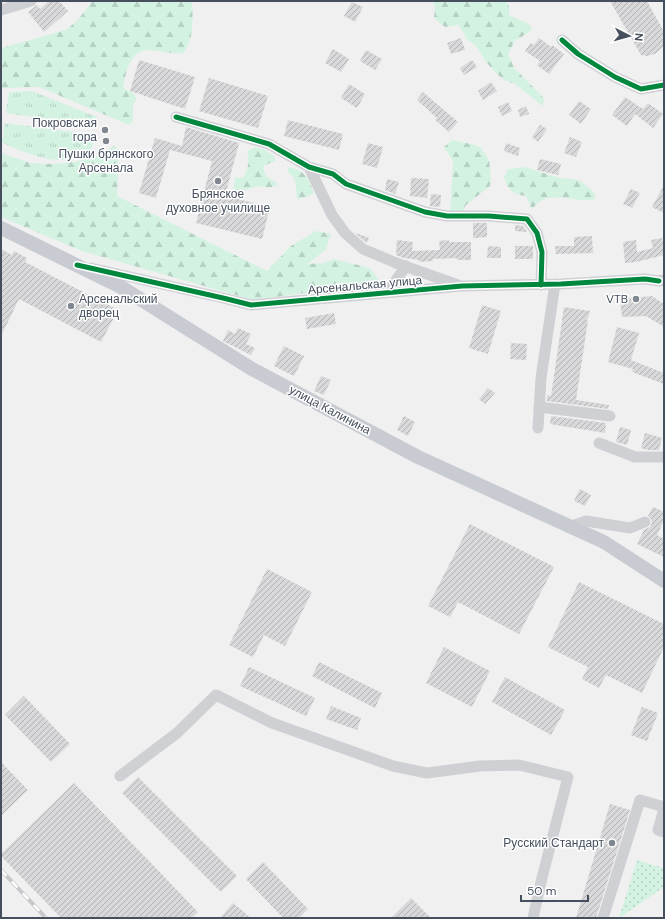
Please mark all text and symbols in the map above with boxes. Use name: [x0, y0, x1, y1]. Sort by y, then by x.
north arrow: [609, 16, 649, 56]
text: N: [632, 32, 646, 42]
place label: Покровская гора: [32, 115, 97, 145]
marker: Покровская гора: [100, 125, 110, 135]
marker: Пушки брянского Арсенала: [101, 136, 111, 146]
place label: Пушки брянского Арсенала: [59, 146, 154, 176]
marker: Брянское духовное училище: [213, 176, 223, 186]
place label: Брянское духовное училище: [166, 186, 270, 216]
street label: Арсенальская улица: [307, 272, 423, 298]
place label: Арсенальский дворец: [79, 291, 158, 321]
place label: VTB: [606, 291, 628, 307]
marker: VTB: [631, 294, 641, 304]
marker: Арсенальский дворец: [66, 301, 76, 311]
street label: улица Калинина: [286, 382, 374, 438]
place label: Русский Стандарт: [503, 835, 604, 851]
marker: Русский Стандарт: [607, 838, 617, 848]
scale bar: [521, 877, 588, 903]
text: 50 m: [527, 883, 556, 899]

